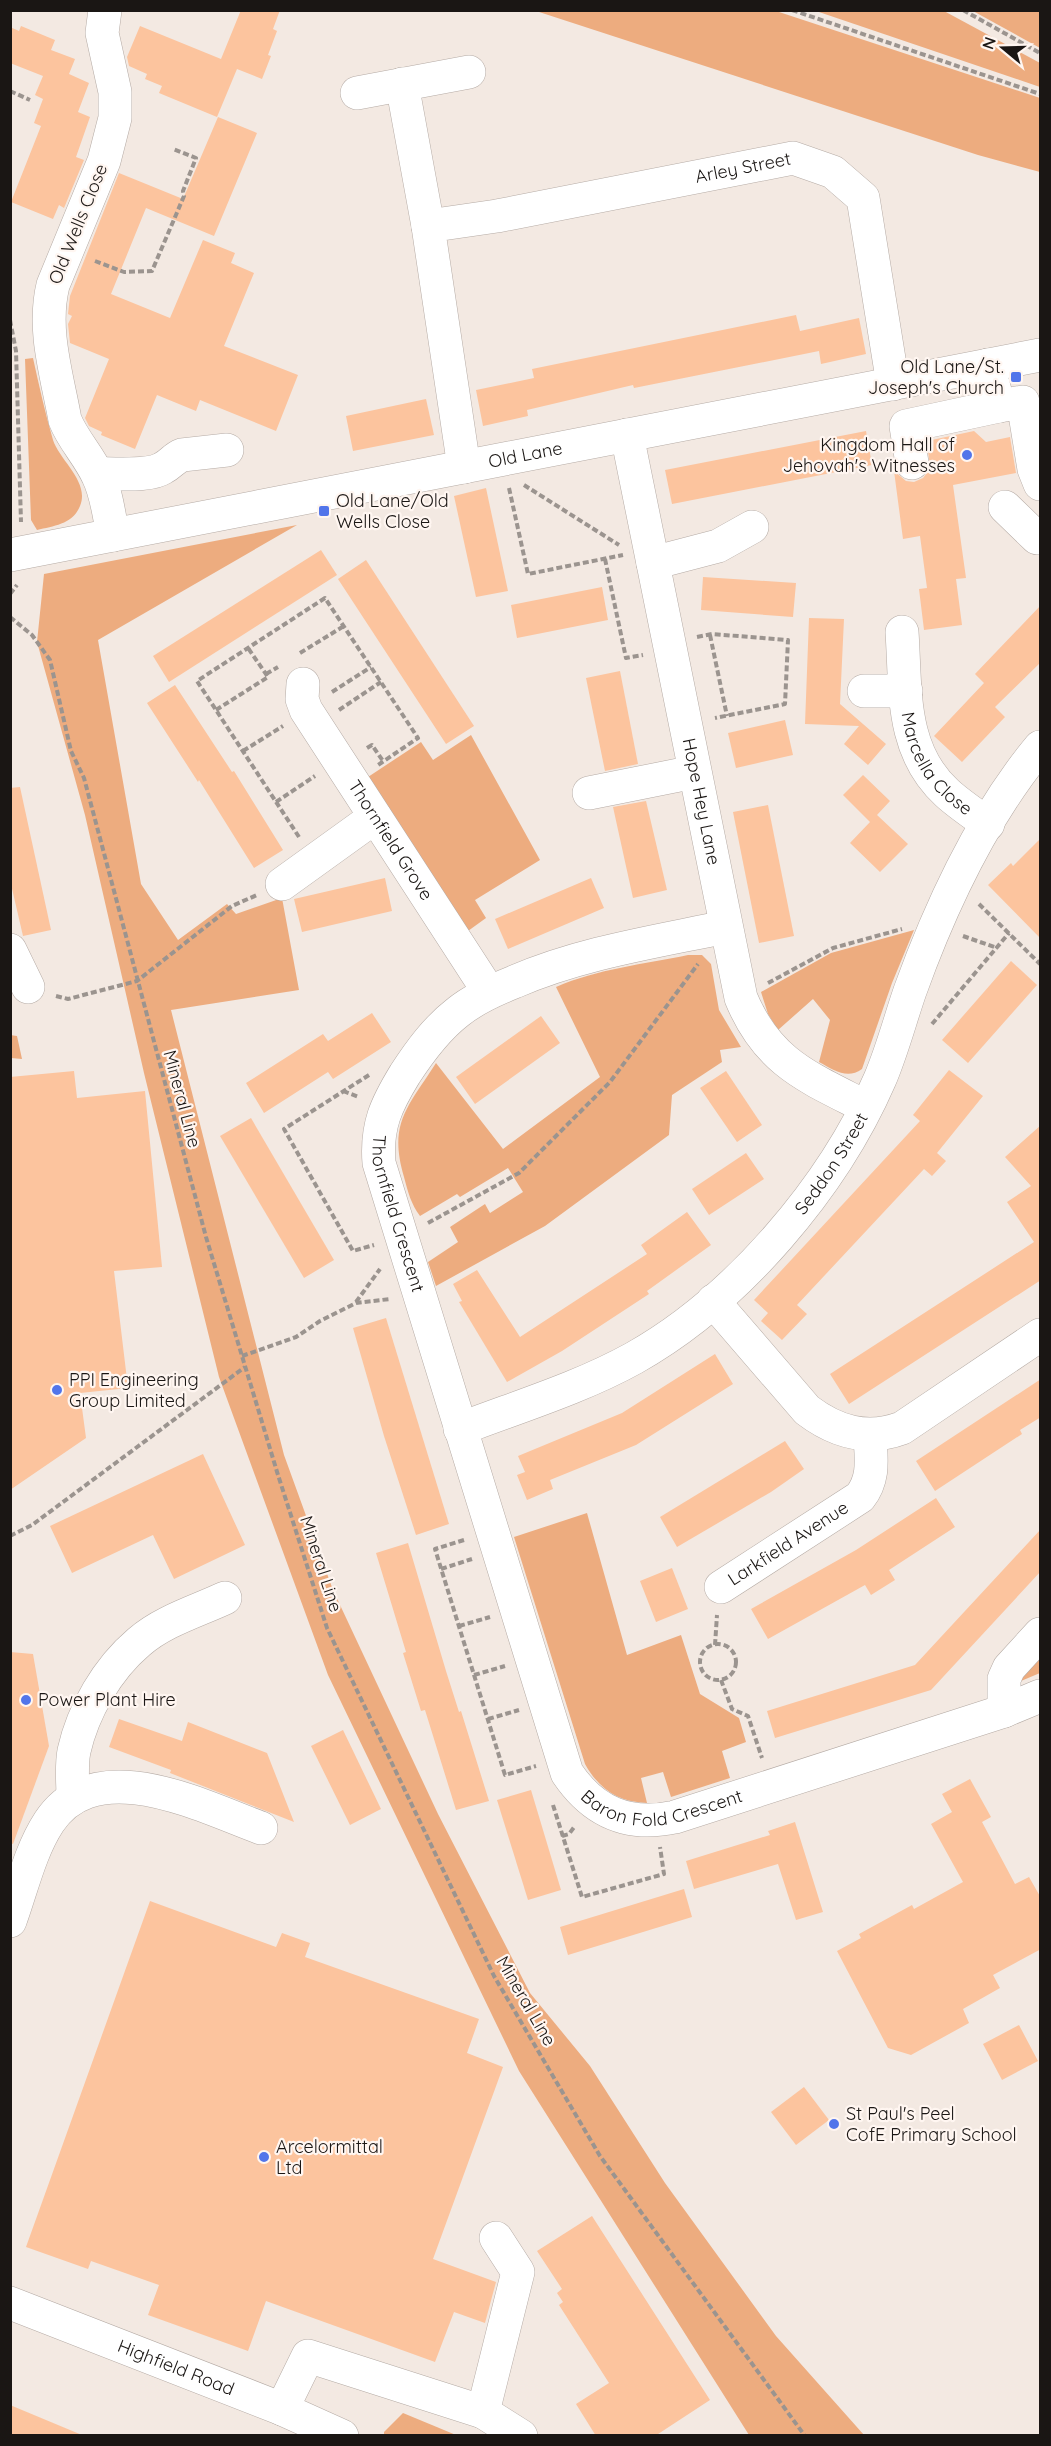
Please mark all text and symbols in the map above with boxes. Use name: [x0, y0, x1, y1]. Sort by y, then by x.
north arrow: [973, 18, 1033, 78]
text: N: [977, 34, 1000, 52]
street label: Arley Street: [693, 147, 793, 188]
street label: Old Wells Close: [43, 160, 112, 287]
place label: Old Lane/St. Joseph's Church: [868, 355, 1004, 399]
marker: Old Lane/St. Joseph's Church: [1009, 370, 1023, 384]
place label: Kingdom Hall of Jehovah's Witnesses: [783, 433, 956, 477]
street label: Old Lane: [486, 436, 564, 473]
marker: Kingdom Hall of Jehovah's Witnesses: [960, 448, 974, 462]
place label: Old Lane/Old Wells Close: [336, 489, 449, 533]
marker: Old Lane/Old Wells Close: [317, 504, 331, 518]
street label: Marcella Close: [896, 710, 977, 820]
street label: Hope Hey Lane: [678, 736, 726, 867]
street label: Thornfield Grove: [343, 775, 438, 905]
street label: Mineral Line: [158, 1048, 207, 1150]
street label: Seddon Street: [789, 1109, 873, 1219]
street label: Thornfield Crescent: [367, 1134, 430, 1295]
place label: PPI Engineering Group Limited: [69, 1368, 199, 1412]
marker: PPI Engineering Group Limited: [50, 1383, 64, 1397]
street label: Larkfield Avenue: [723, 1496, 852, 1591]
street label: Mineral Line: [295, 1513, 348, 1615]
place label: Power Plant Hire: [38, 1688, 176, 1711]
marker: Power Plant Hire: [19, 1693, 33, 1707]
street label: Baron Fold Crescent: [579, 1776, 749, 1804]
text: Baron Fold Crescent: [576, 1784, 745, 1831]
street label: Mineral Line: [491, 1952, 561, 2050]
place label: St Paul's Peel CofE Primary School: [846, 2102, 1017, 2146]
marker: St Paul's Peel CofE Primary School: [827, 2117, 841, 2131]
place label: Arcelormittal Ltd: [276, 2135, 383, 2179]
marker: Arcelormittal Ltd: [257, 2150, 271, 2164]
street label: Highfield Road: [114, 2334, 238, 2400]

